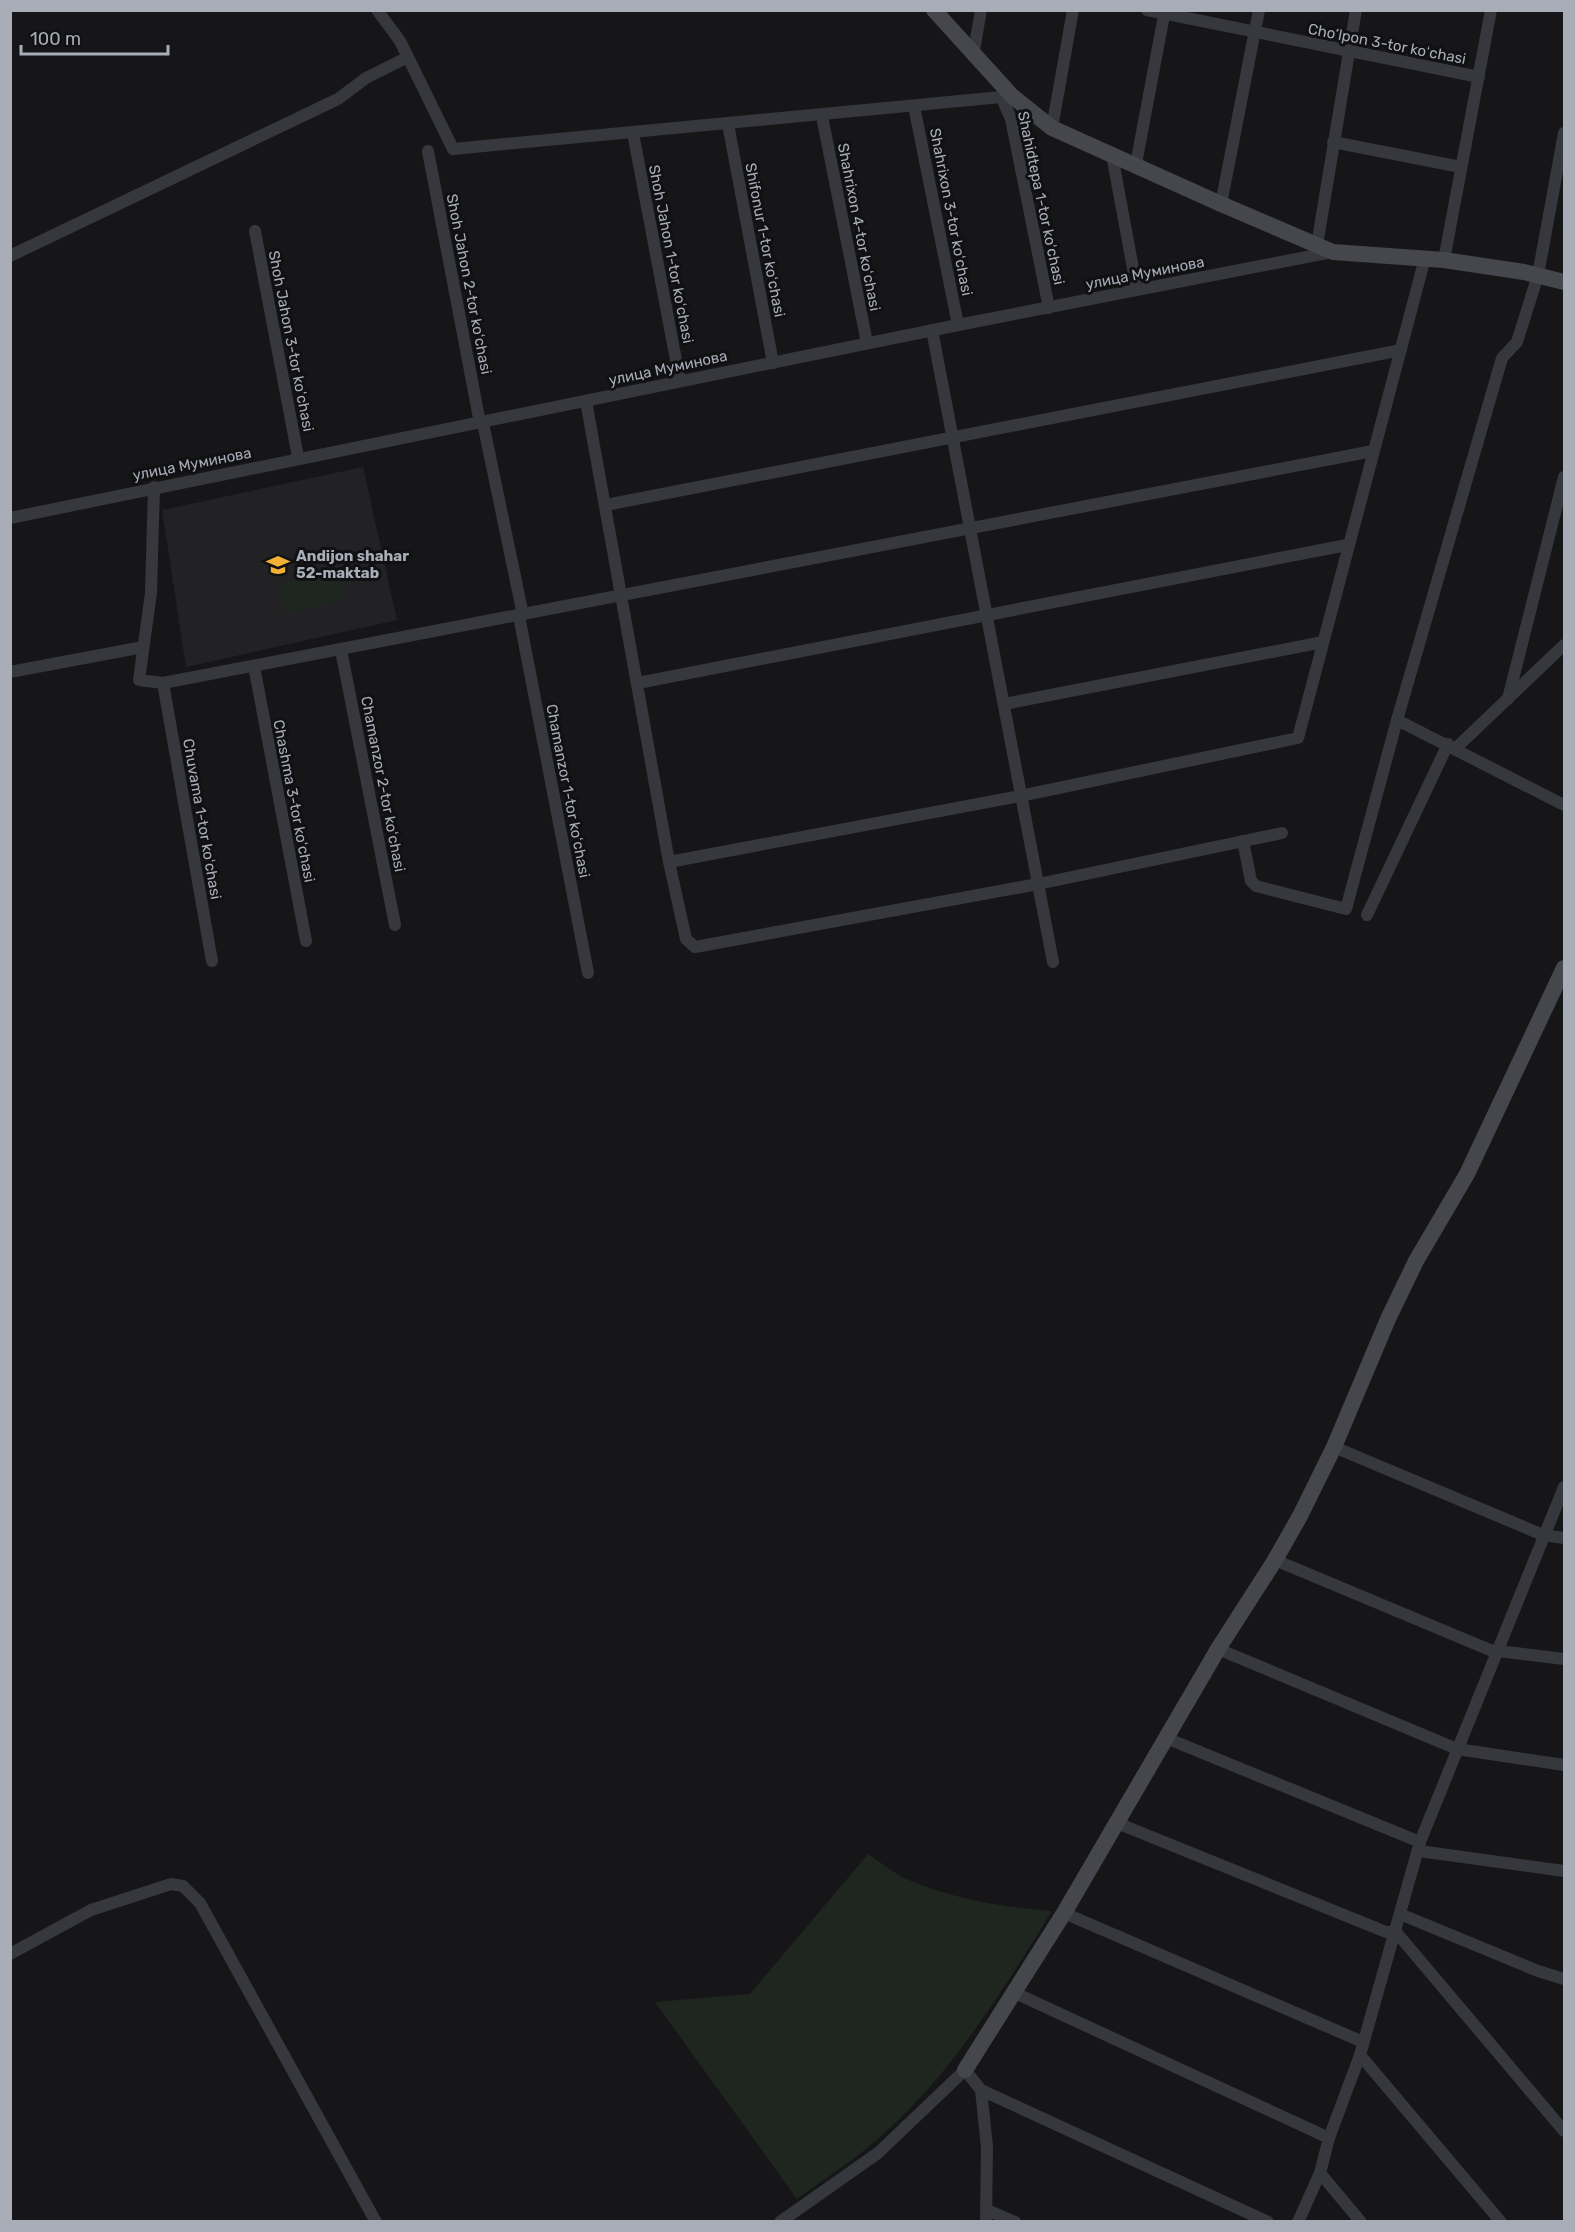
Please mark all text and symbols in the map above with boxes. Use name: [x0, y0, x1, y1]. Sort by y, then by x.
scale bar: [21, 18, 168, 56]
street label: Cho‘lpon 3-tor koʻchasi: [1306, 20, 1468, 68]
text: 100 m: [30, 28, 81, 50]
street label: Shahidtepa 1-tor koʻchasi: [1014, 110, 1068, 286]
street label: Shahrixon 3-tor koʻchasi: [926, 127, 976, 297]
street label: Shahrixon 4-tor koʻchasi: [834, 142, 884, 312]
street label: Shifonur 1-tor koʻchasi: [741, 161, 789, 319]
street label: Shoh Jahon 1-tor koʻchasi: [645, 163, 697, 345]
street label: Shoh Jahon 2-tor koʻchasi: [443, 192, 495, 376]
street label: Shoh Jahon 3-tor koʻchasi: [265, 249, 317, 433]
street label: улица Муминова: [1084, 253, 1206, 293]
street label: улица Муминова: [607, 347, 729, 389]
street label: улица Муминова: [131, 444, 253, 484]
place label: Andijon shahar 52-maktab: [296, 547, 409, 582]
school or university icon: Andijon shahar 52-maktab: [265, 552, 291, 578]
street label: Chamanzor 2-tor koʻchasi: [357, 695, 409, 873]
street label: Chamanzor 1-tor koʻchasi: [542, 703, 594, 879]
street label: Chashma 3-tor koʻchasi: [269, 718, 319, 884]
street label: Chuvama 1-tor koʻchasi: [179, 737, 225, 901]

